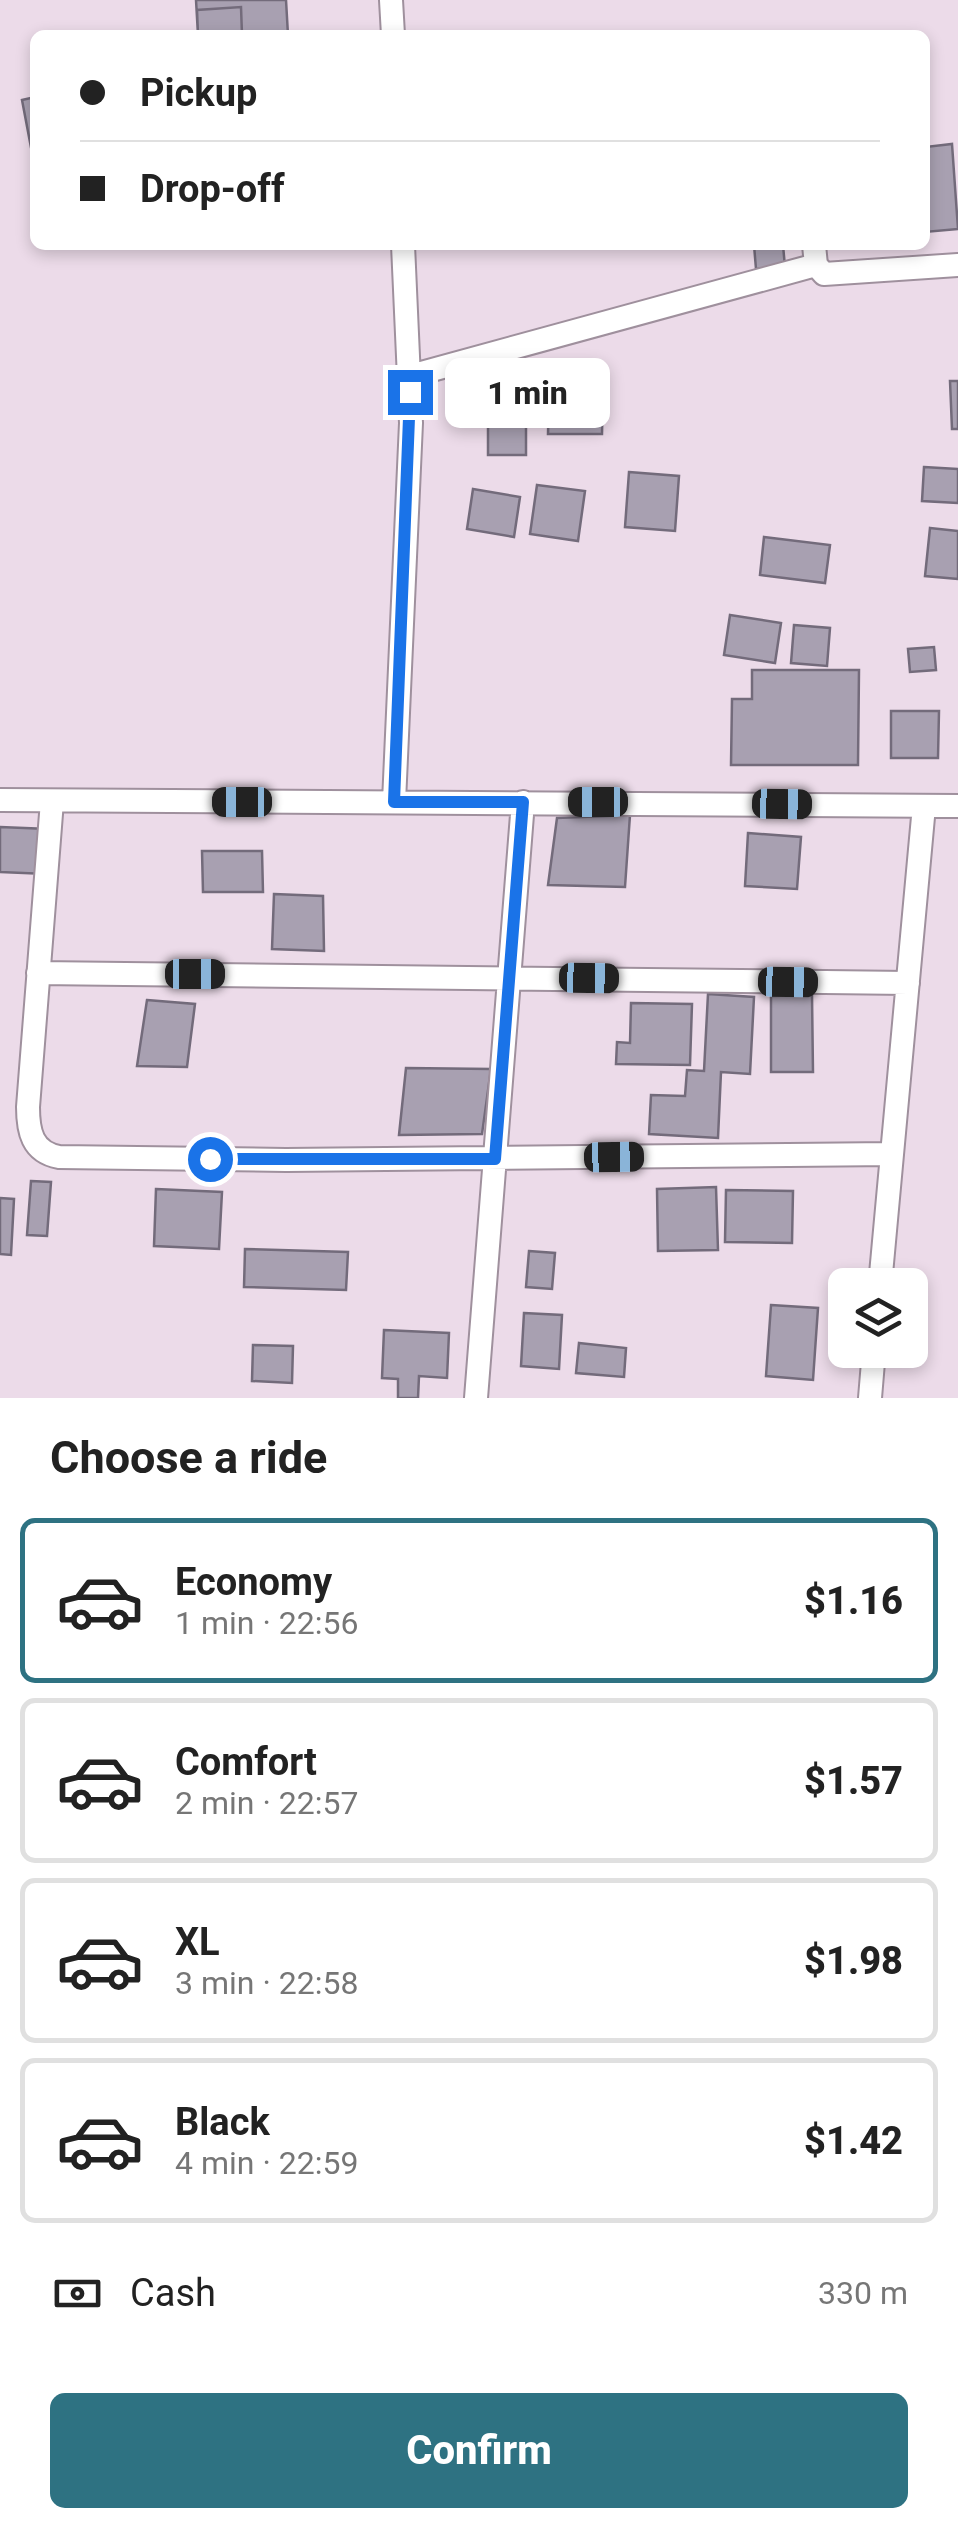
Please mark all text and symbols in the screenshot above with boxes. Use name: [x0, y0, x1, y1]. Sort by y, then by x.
text: Pickup: [140, 71, 257, 115]
text: Drop-off: [140, 167, 285, 211]
callout: 1 min: [445, 357, 610, 427]
route end: [388, 370, 433, 415]
text: 1 min: [487, 374, 568, 412]
car: [212, 787, 272, 817]
car: [568, 787, 628, 817]
car: [752, 788, 812, 820]
car: [165, 959, 225, 989]
car: [559, 962, 619, 994]
car: [758, 966, 818, 998]
route start: [188, 1137, 233, 1182]
car: [584, 1141, 644, 1173]
map controls: [828, 1268, 928, 1368]
button: layers: [828, 1268, 928, 1368]
text: Choose a ride: [50, 1431, 327, 1484]
icon: car: [55, 1556, 145, 1646]
text: Economy: [175, 1560, 332, 1604]
text: $1.16: [804, 1579, 903, 1623]
text: 1 min · 22:56: [175, 1604, 358, 1642]
icon: car: [55, 1736, 145, 1826]
text: Comfort: [175, 1740, 317, 1784]
text: $1.57: [804, 1759, 903, 1803]
text: 2 min · 22:57: [175, 1784, 358, 1822]
icon: car: [55, 1916, 145, 2006]
text: XL: [175, 1920, 220, 1964]
text: $1.98: [804, 1939, 903, 1983]
text: 3 min · 22:58: [175, 1964, 358, 2002]
icon: car: [55, 2096, 145, 2186]
text: Black: [175, 2100, 270, 2144]
text: $1.42: [804, 2119, 903, 2163]
text: 4 min · 22:59: [175, 2144, 358, 2182]
icon: cash: [50, 2266, 105, 2321]
text: Cash: [130, 2271, 216, 2315]
text: 330 m: [818, 2274, 908, 2312]
button: Confirm: [50, 2393, 908, 2508]

